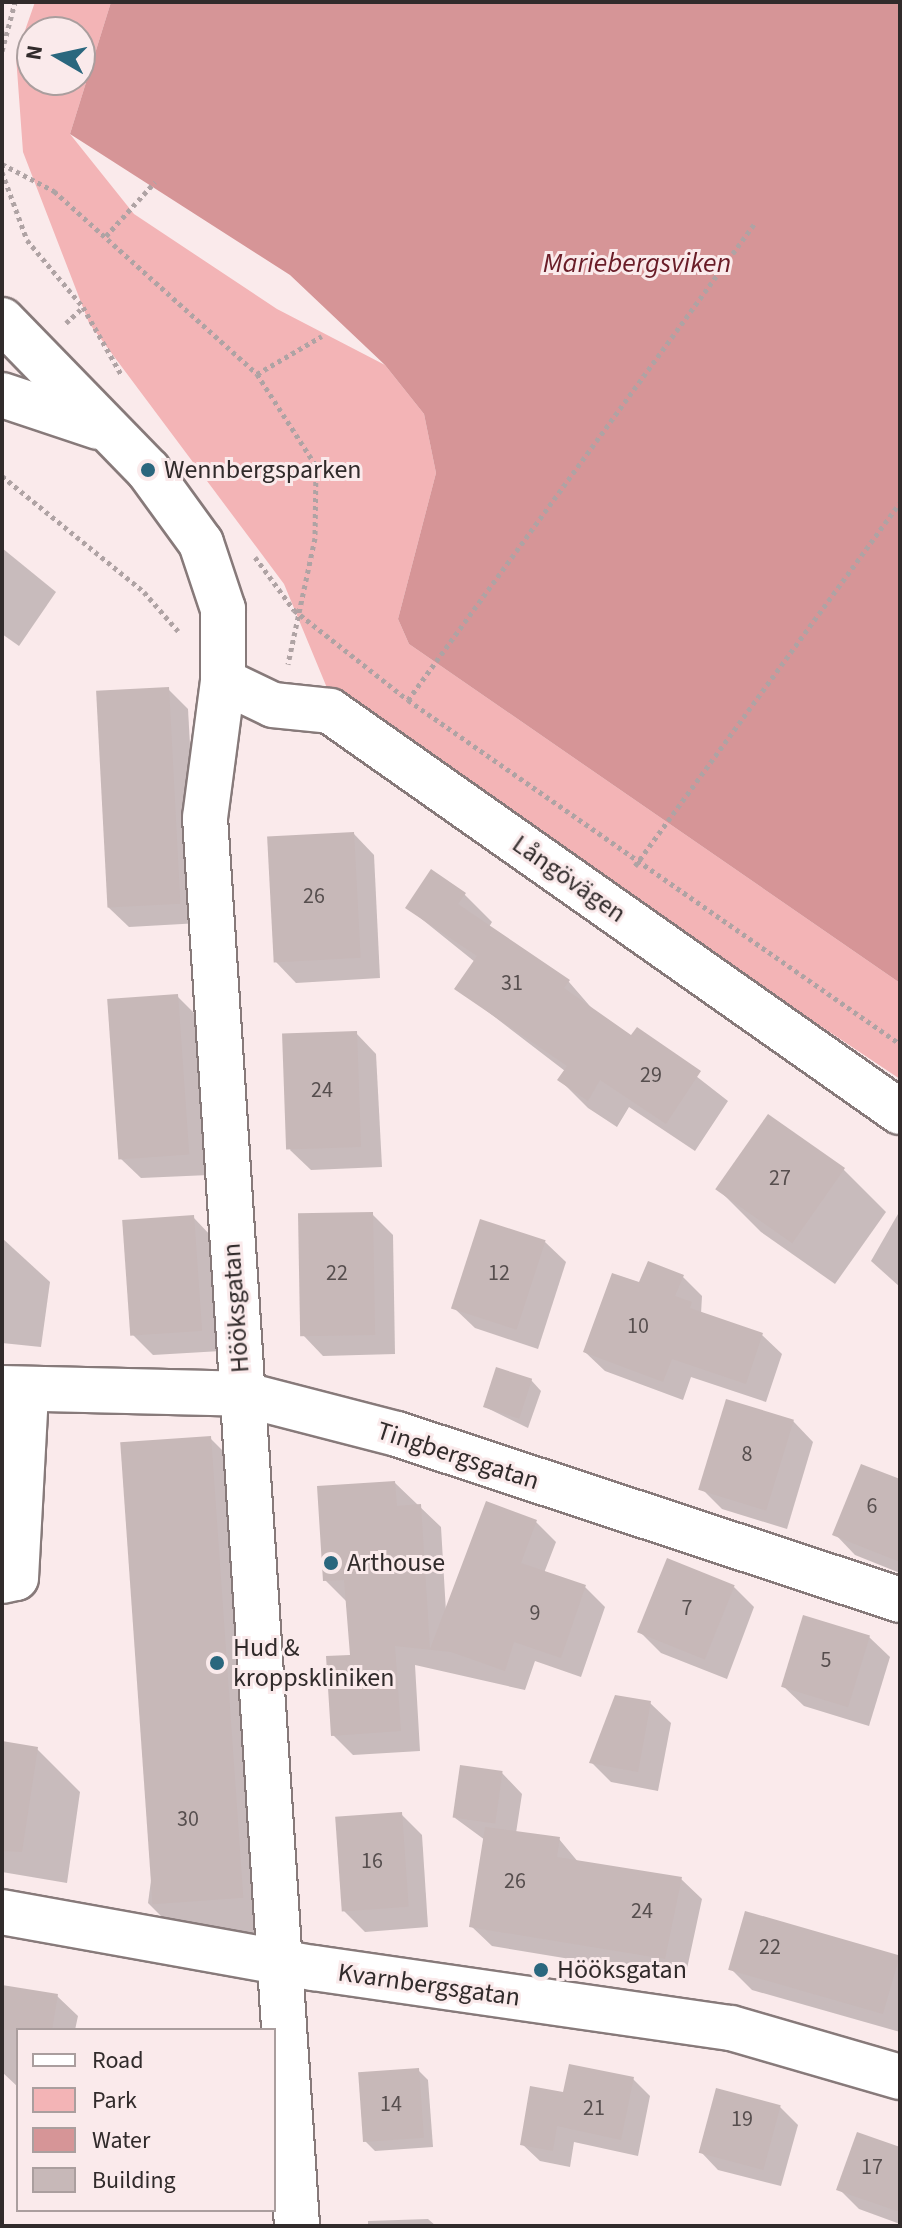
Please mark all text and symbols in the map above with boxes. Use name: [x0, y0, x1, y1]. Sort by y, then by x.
north arrow: [16, 16, 96, 96]
text: N: [17, 43, 51, 62]
water label: Mariebergsviken: [543, 246, 731, 280]
place label: Wennbergsparken: [164, 454, 362, 486]
marker: Wennbergsparken: [139, 461, 157, 479]
street label: Långövägen: [506, 829, 632, 929]
house number: 26: [303, 884, 325, 910]
house number: 31: [501, 971, 523, 997]
house number: 29: [640, 1063, 662, 1089]
house number: 24: [311, 1078, 333, 1104]
house number: 27: [769, 1166, 791, 1192]
street label: Hööksgatan: [216, 1242, 256, 1374]
house number: 22: [326, 1261, 348, 1287]
house number: 12: [488, 1261, 510, 1287]
house number: 10: [627, 1314, 649, 1340]
street label: Tingbergsgatan: [373, 1415, 543, 1497]
house number: 8: [742, 1442, 752, 1468]
house number: 6: [867, 1494, 877, 1520]
place label: Arthouse: [347, 1547, 445, 1579]
marker: Arthouse: [322, 1554, 340, 1572]
house number: 7: [682, 1596, 692, 1622]
house number: 9: [530, 1601, 540, 1627]
place label: Hud & kroppskliniken: [233, 1632, 394, 1694]
house number: 5: [821, 1648, 831, 1674]
marker: Hud & kroppskliniken: [208, 1654, 226, 1672]
house number: 30: [177, 1807, 199, 1833]
house number: 16: [361, 1849, 383, 1875]
house number: 26: [504, 1869, 526, 1895]
house number: 24: [631, 1899, 653, 1925]
house number: 22: [759, 1935, 781, 1961]
place label: Hööksgatan: [557, 1954, 687, 1986]
street label: Kvarnbergsgatan: [336, 1957, 522, 2013]
marker: Hööksgatan: [532, 1961, 550, 1979]
legend: [16, 2028, 276, 2212]
text: Road: [92, 2043, 144, 2078]
text: Park: [92, 2083, 137, 2118]
house number: 14: [380, 2092, 402, 2118]
house number: 21: [583, 2096, 605, 2122]
house number: 19: [731, 2107, 753, 2133]
text: Water: [92, 2123, 150, 2158]
house number: 17: [861, 2155, 883, 2181]
text: Building: [92, 2163, 176, 2198]

